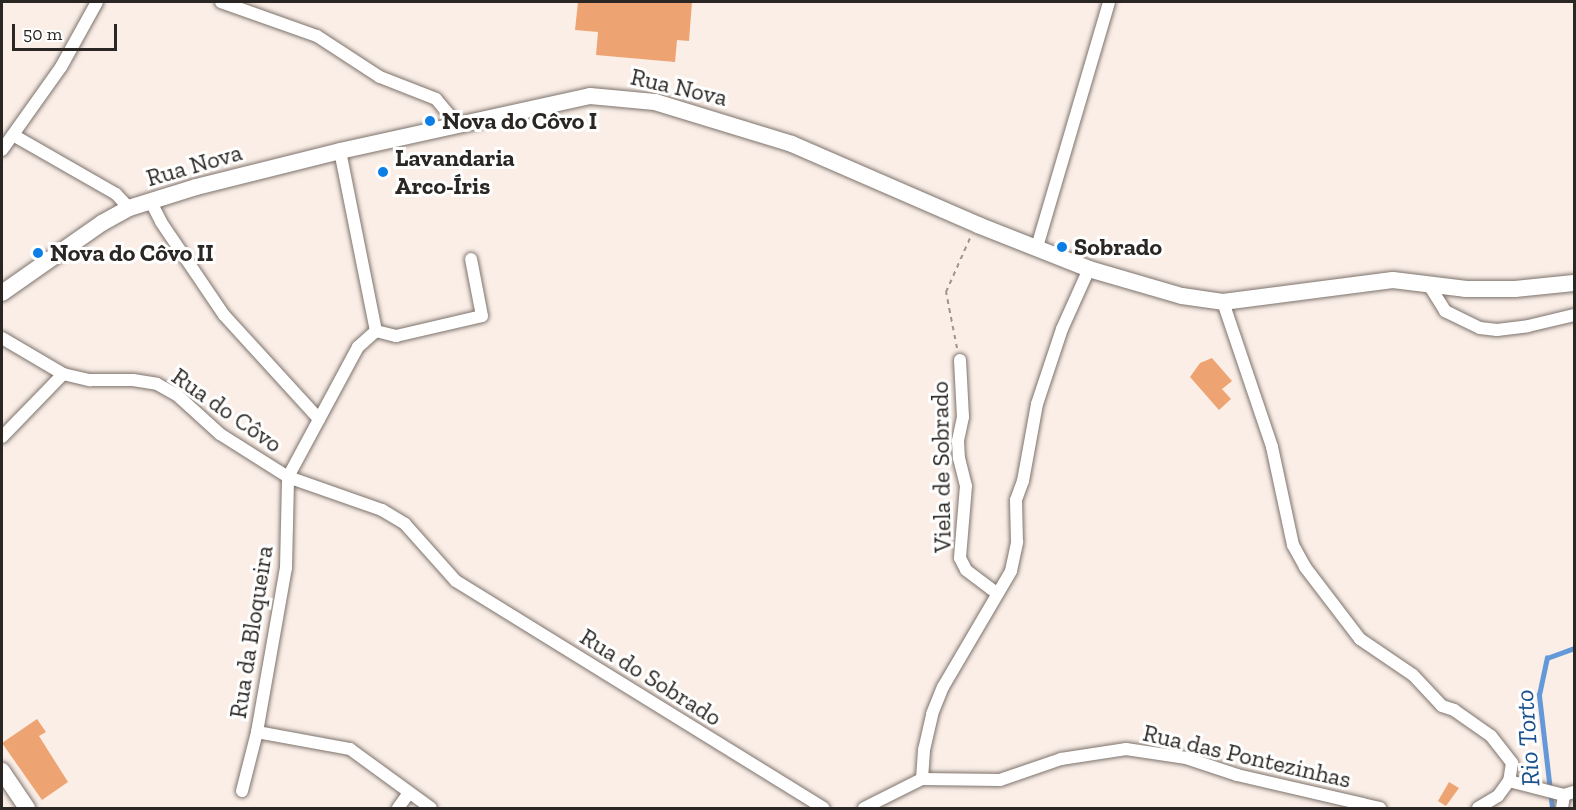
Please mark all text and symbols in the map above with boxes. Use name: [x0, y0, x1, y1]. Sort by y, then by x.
scale bar: [15, 12, 120, 50]
text: 50 m: [23, 23, 62, 45]
street label: Rua Nova: [628, 62, 730, 112]
place label: Nova do Côvo I: [442, 107, 597, 135]
marker: Nova do Côvo I: [423, 114, 437, 128]
street label: Rua Nova: [143, 138, 245, 192]
place label: Lavandaria Arco-Íris: [395, 144, 515, 200]
marker: Lavandaria Arco-Íris: [376, 165, 390, 179]
place label: Sobrado: [1074, 233, 1162, 261]
place label: Nova do Côvo II: [50, 239, 214, 267]
marker: Sobrado: [1055, 240, 1069, 254]
marker: Nova do Côvo II: [31, 246, 45, 260]
street label: Rua do Côvo: [166, 362, 288, 458]
street label: Viela de Sobrado: [925, 381, 957, 553]
street label: Rua da Bloqueira: [223, 544, 279, 720]
street label: Rua do Sobrado: [575, 622, 727, 732]
water label: Rio Torto: [1509, 688, 1547, 788]
street label: Rua das Pontezinhas: [1140, 718, 1354, 794]

